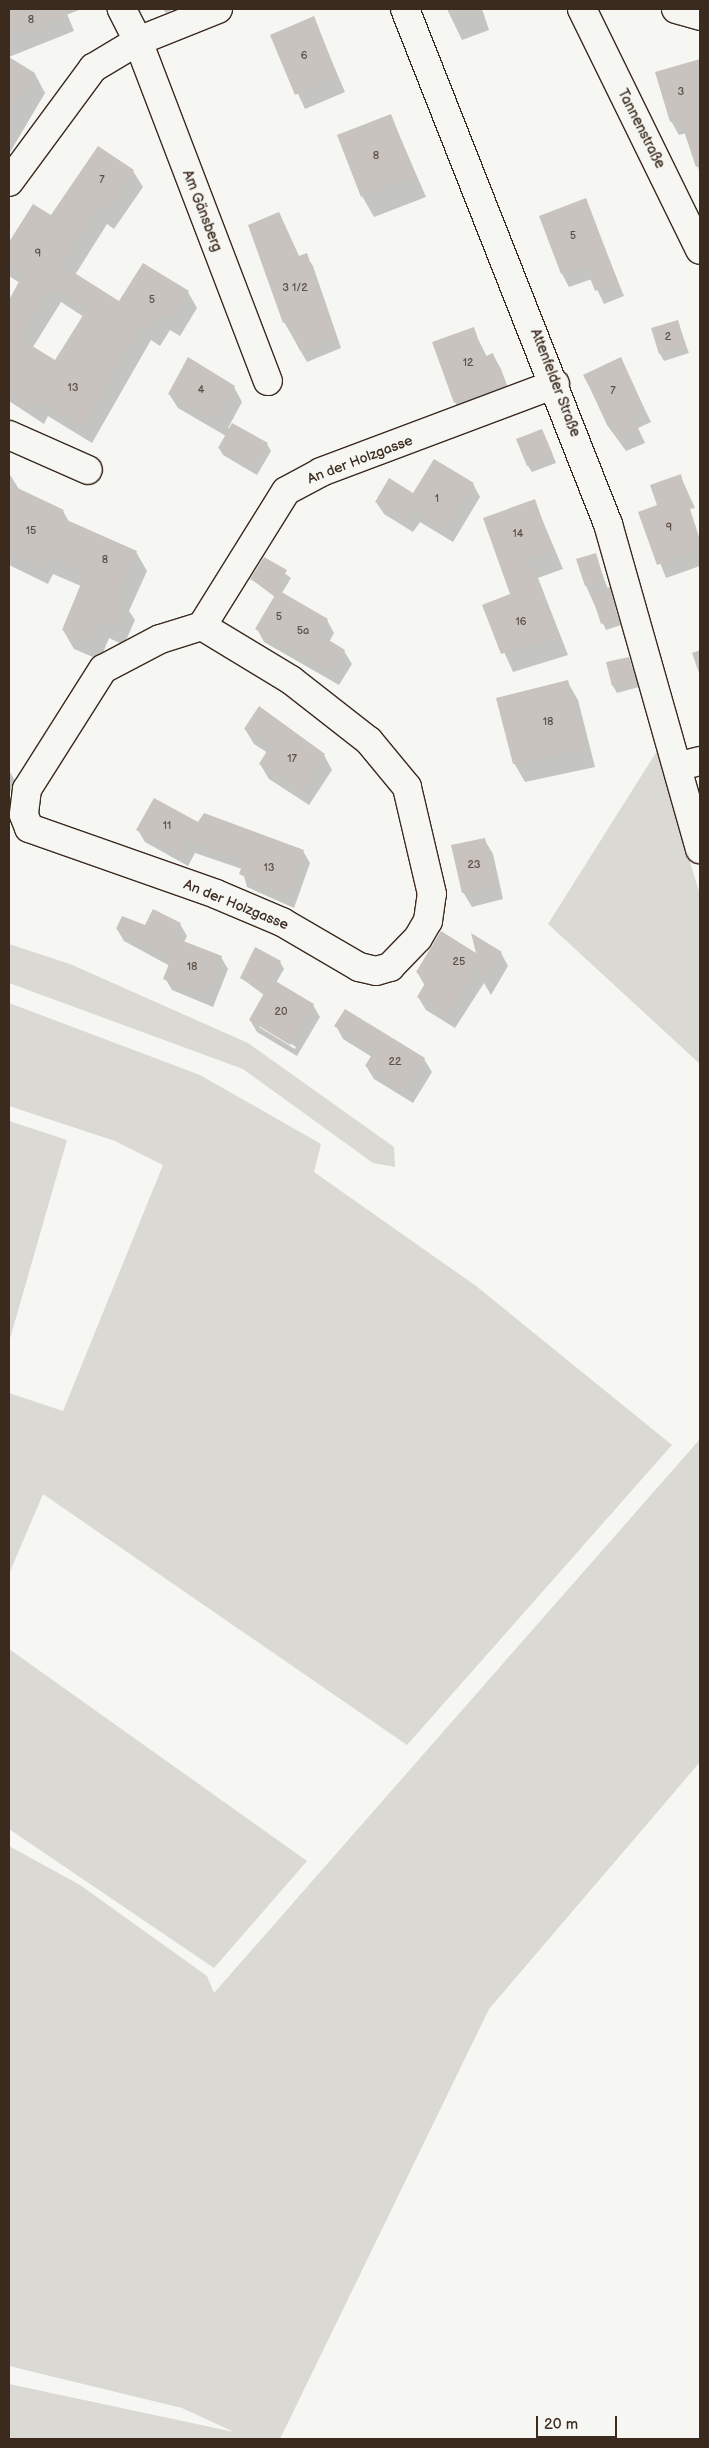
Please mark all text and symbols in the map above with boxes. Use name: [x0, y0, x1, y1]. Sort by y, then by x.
house number: 8: [28, 13, 34, 27]
house number: 6: [301, 49, 307, 63]
house number: 3: [678, 85, 684, 99]
street label: Tannenstraße: [614, 86, 668, 172]
house number: 8: [373, 149, 379, 163]
street label: Am Gänsberg: [179, 168, 225, 254]
house number: 7: [99, 173, 105, 187]
house number: 5: [570, 229, 576, 243]
house number: 9: [35, 247, 41, 261]
house number: 3 1/2: [282, 281, 308, 295]
house number: 5: [149, 293, 155, 307]
street label: Attenfelder Straße: [527, 326, 583, 440]
house number: 2: [665, 330, 671, 344]
house number: 12: [463, 356, 473, 370]
house number: 13: [67, 381, 79, 395]
house number: 4: [198, 383, 204, 397]
house number: 7: [610, 384, 616, 398]
street label: An der Holzgasse: [305, 432, 415, 488]
house number: 1: [435, 492, 439, 506]
house number: 9: [666, 521, 672, 535]
house number: 15: [26, 524, 36, 538]
house number: 14: [513, 527, 523, 541]
house number: 8: [102, 553, 108, 567]
house number: 5: [276, 610, 282, 624]
house number: 16: [516, 615, 526, 629]
house number: 5a: [297, 624, 309, 638]
house number: 18: [543, 715, 553, 729]
house number: 17: [287, 752, 297, 766]
house number: 11: [163, 819, 171, 833]
house number: 23: [467, 858, 481, 872]
house number: 13: [263, 861, 275, 875]
street label: An der Holzgasse: [181, 876, 291, 934]
house number: 25: [453, 955, 465, 969]
house number: 18: [187, 960, 197, 974]
house number: 20: [275, 1005, 287, 1019]
house number: 22: [389, 1055, 401, 1069]
scale bar: [539, 2406, 620, 2438]
text: 20 m: [544, 2415, 578, 2434]

